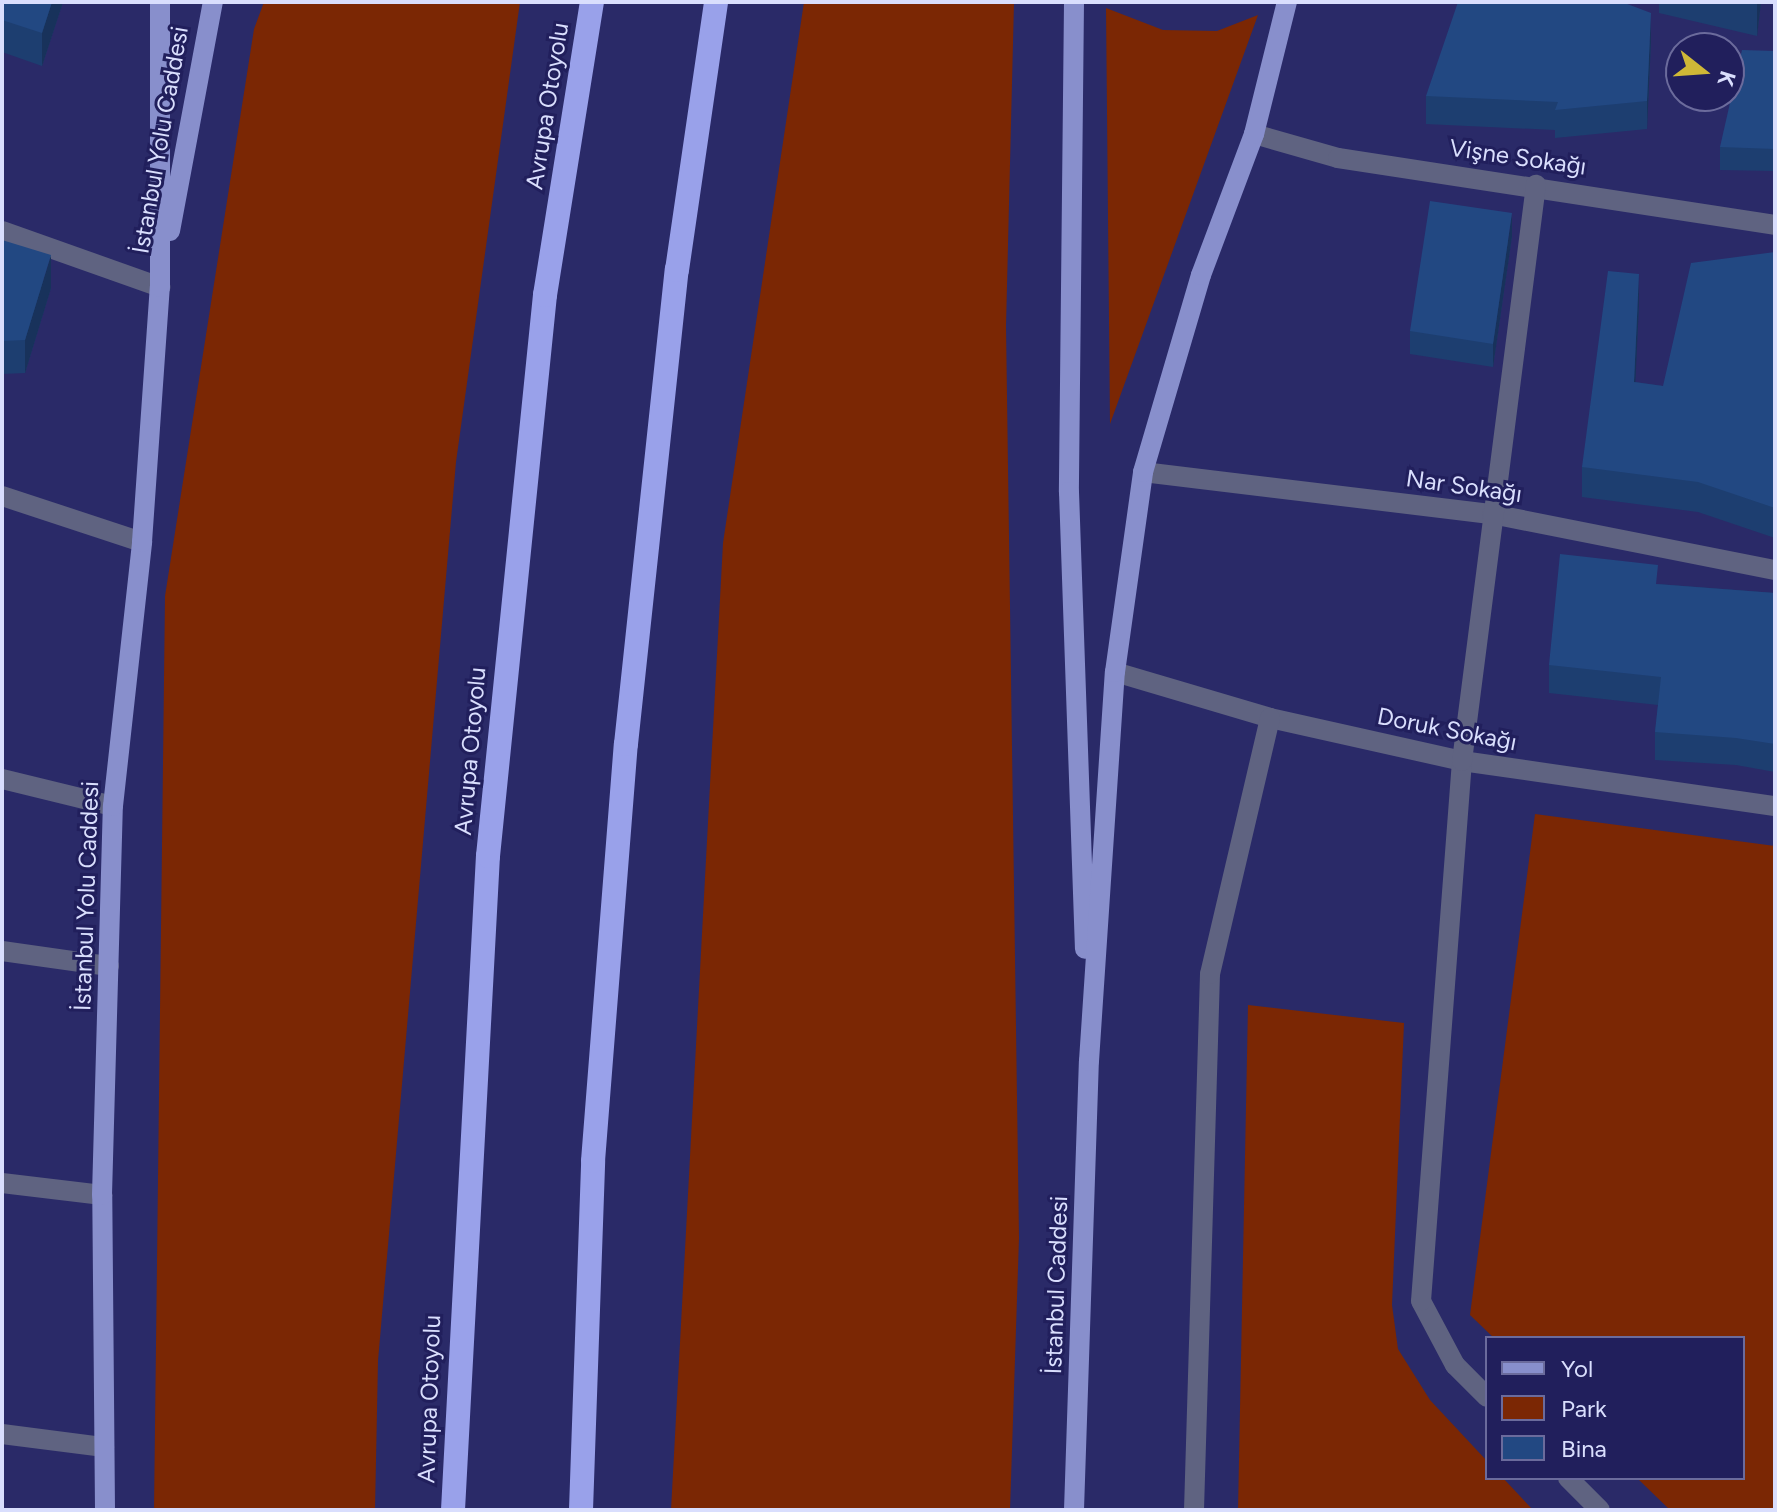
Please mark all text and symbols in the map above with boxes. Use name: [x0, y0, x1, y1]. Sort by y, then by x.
street label: Avrupa Otoyolu: [520, 21, 574, 191]
street label: İstanbul Yolu Caddesi: [126, 24, 194, 256]
north arrow: [1665, 32, 1745, 112]
text: K: [1711, 68, 1742, 90]
street label: Vişne Sokağı: [1448, 133, 1588, 181]
street label: Nar Sokağı: [1404, 464, 1524, 508]
street label: Avrupa Otoyolu: [448, 666, 492, 836]
street label: Doruk Sokağı: [1375, 701, 1519, 757]
street label: İstanbul Yolu Caddesi: [68, 781, 104, 1011]
street label: İstanbul Caddesi: [1038, 1195, 1074, 1375]
street label: Avrupa Otoyolu: [412, 1314, 446, 1484]
legend: [1485, 1336, 1745, 1480]
text: Yol: [1561, 1354, 1593, 1383]
text: Park: [1561, 1394, 1607, 1423]
text: Bina: [1561, 1434, 1607, 1463]

